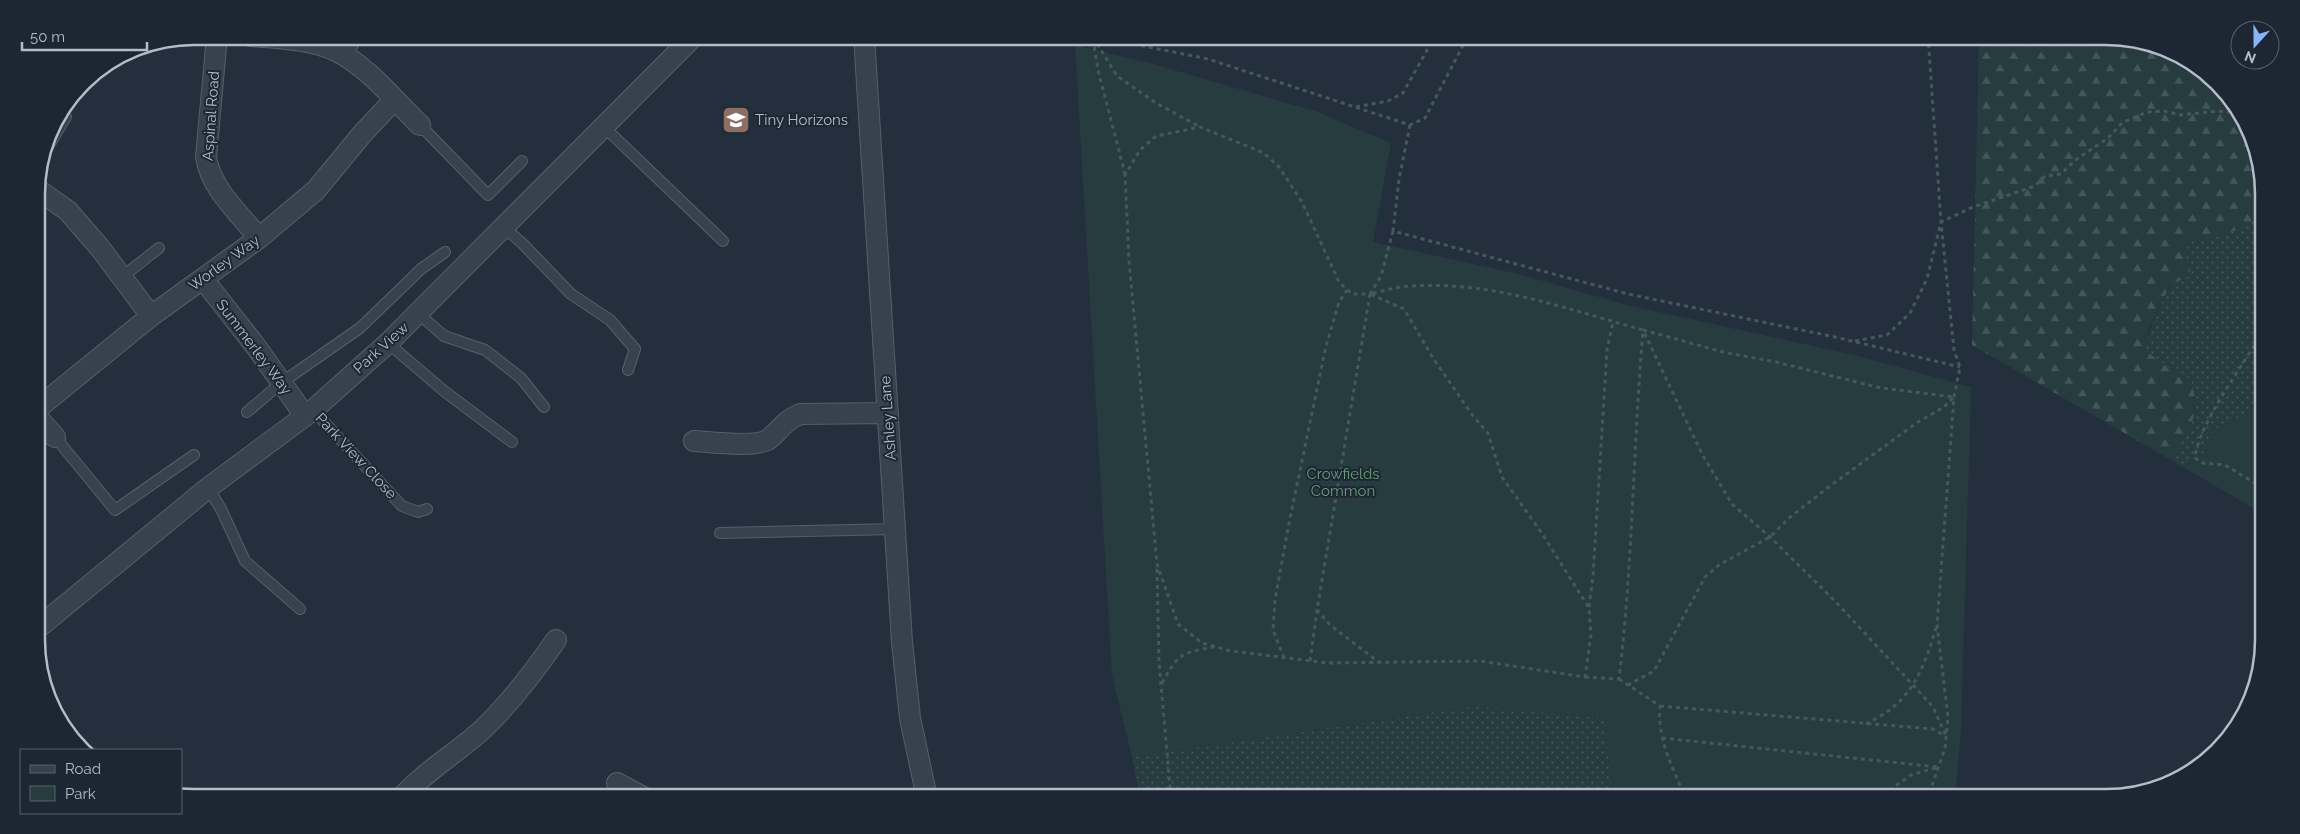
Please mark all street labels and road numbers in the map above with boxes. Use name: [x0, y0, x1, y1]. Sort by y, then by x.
street label: Aspinal Road: [199, 70, 223, 162]
street label: Worley Way: [185, 231, 263, 295]
street label: Summerley Way: [212, 296, 296, 398]
street label: Park View: [350, 318, 412, 378]
street label: Ashley Lane: [876, 375, 900, 461]
street label: Park View Close: [312, 409, 401, 503]

